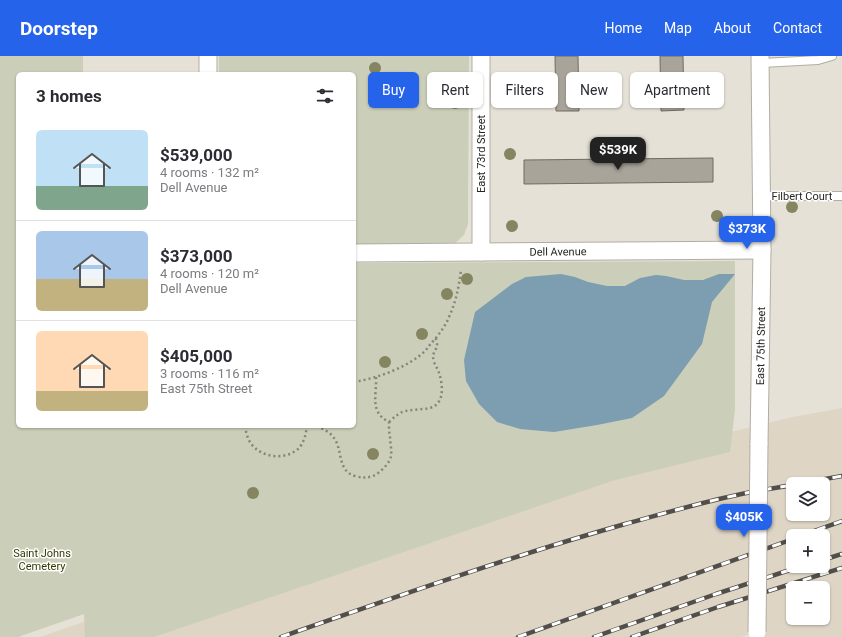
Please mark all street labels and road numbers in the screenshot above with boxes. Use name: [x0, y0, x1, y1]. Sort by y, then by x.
street label: East 73rd Street: [475, 115, 488, 193]
street label: Filbert Court: [772, 190, 833, 203]
street label: Dell Avenue: [529, 245, 587, 259]
street label: East 75th Street: [754, 306, 768, 385]

